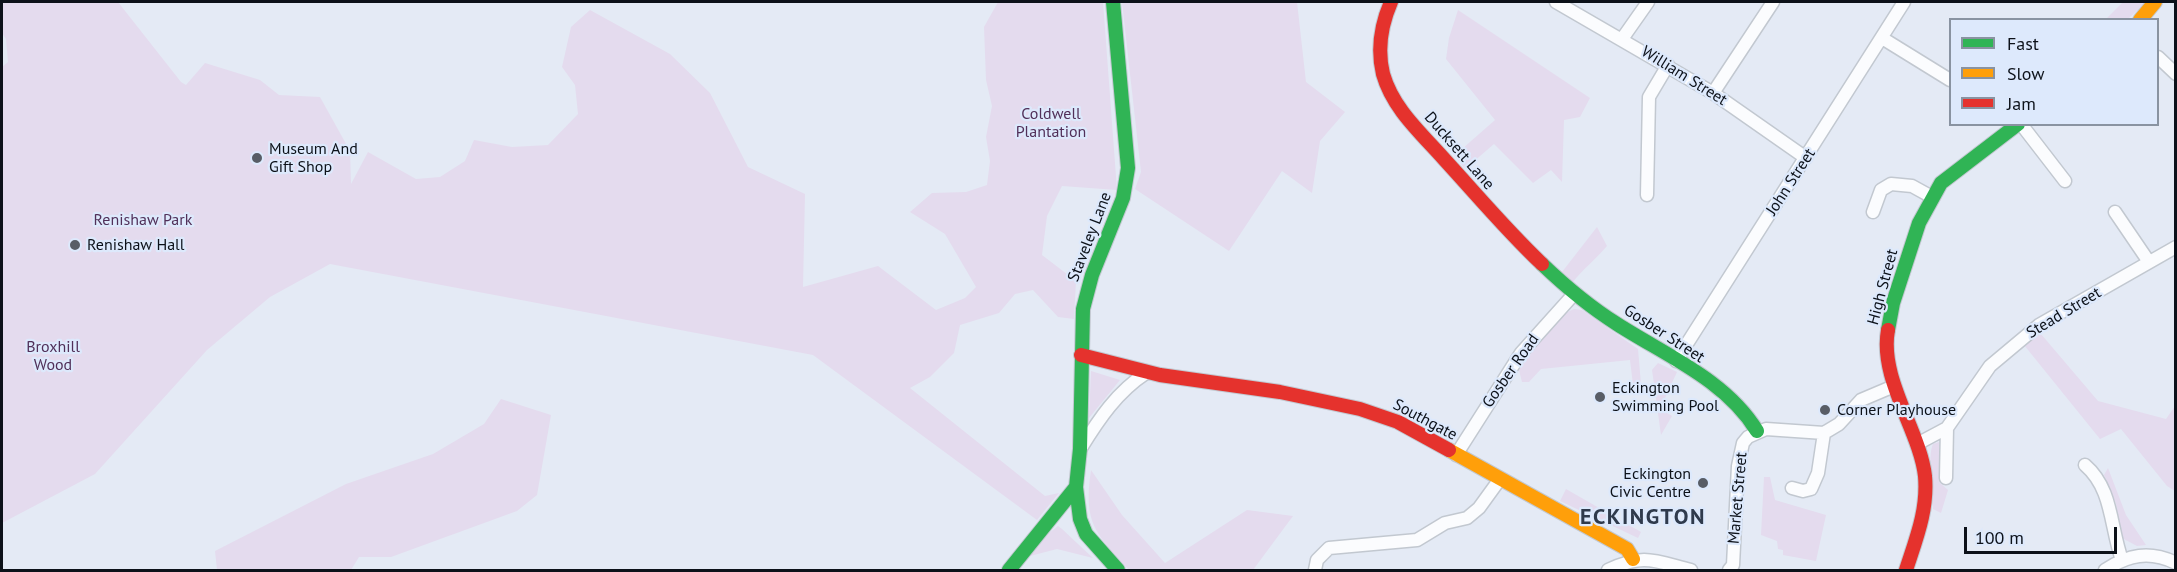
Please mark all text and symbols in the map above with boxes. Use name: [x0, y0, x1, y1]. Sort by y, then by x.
legend: [1949, 18, 2159, 126]
text: Fast: [2007, 32, 2039, 55]
street label: William Street: [1638, 42, 1730, 110]
text: Slow: [2007, 62, 2045, 85]
text: Jam: [2007, 92, 2036, 115]
park label: Coldwell Plantation: [1016, 104, 1086, 142]
street label: Ducksett Lane: [1420, 108, 1498, 194]
place label: Museum And Gift Shop: [269, 139, 358, 177]
street label: John Street: [1762, 145, 1820, 219]
marker: Museum And Gift Shop: [250, 151, 264, 165]
street label: Staveley Lane: [1064, 189, 1116, 285]
park label: Renishaw Park: [94, 210, 192, 230]
place label: Renishaw Hall: [87, 235, 184, 255]
marker: Renishaw Hall: [68, 238, 82, 252]
street label: High Street: [1864, 247, 1902, 327]
street label: Stead Street: [2023, 283, 2105, 343]
street label: Gosber Street: [1620, 301, 1708, 367]
street label: Gosber Road: [1479, 330, 1543, 412]
park label: Broxhill Wood: [26, 337, 80, 375]
place label: Eckington Swimming Pool: [1612, 378, 1719, 416]
marker: Eckington Swimming Pool: [1593, 390, 1607, 404]
street label: Southgate: [1390, 395, 1460, 445]
place label: Corner Playhouse: [1837, 400, 1956, 420]
marker: Corner Playhouse: [1818, 403, 1832, 417]
street label: Market Street: [1724, 451, 1752, 545]
place label: Eckington Civic Centre: [1610, 464, 1691, 502]
marker: Eckington Civic Centre: [1696, 476, 1710, 490]
district label: ECKINGTON: [1580, 505, 1706, 531]
scale bar: [1967, 515, 2120, 553]
text: 100 m: [1975, 526, 2024, 549]

